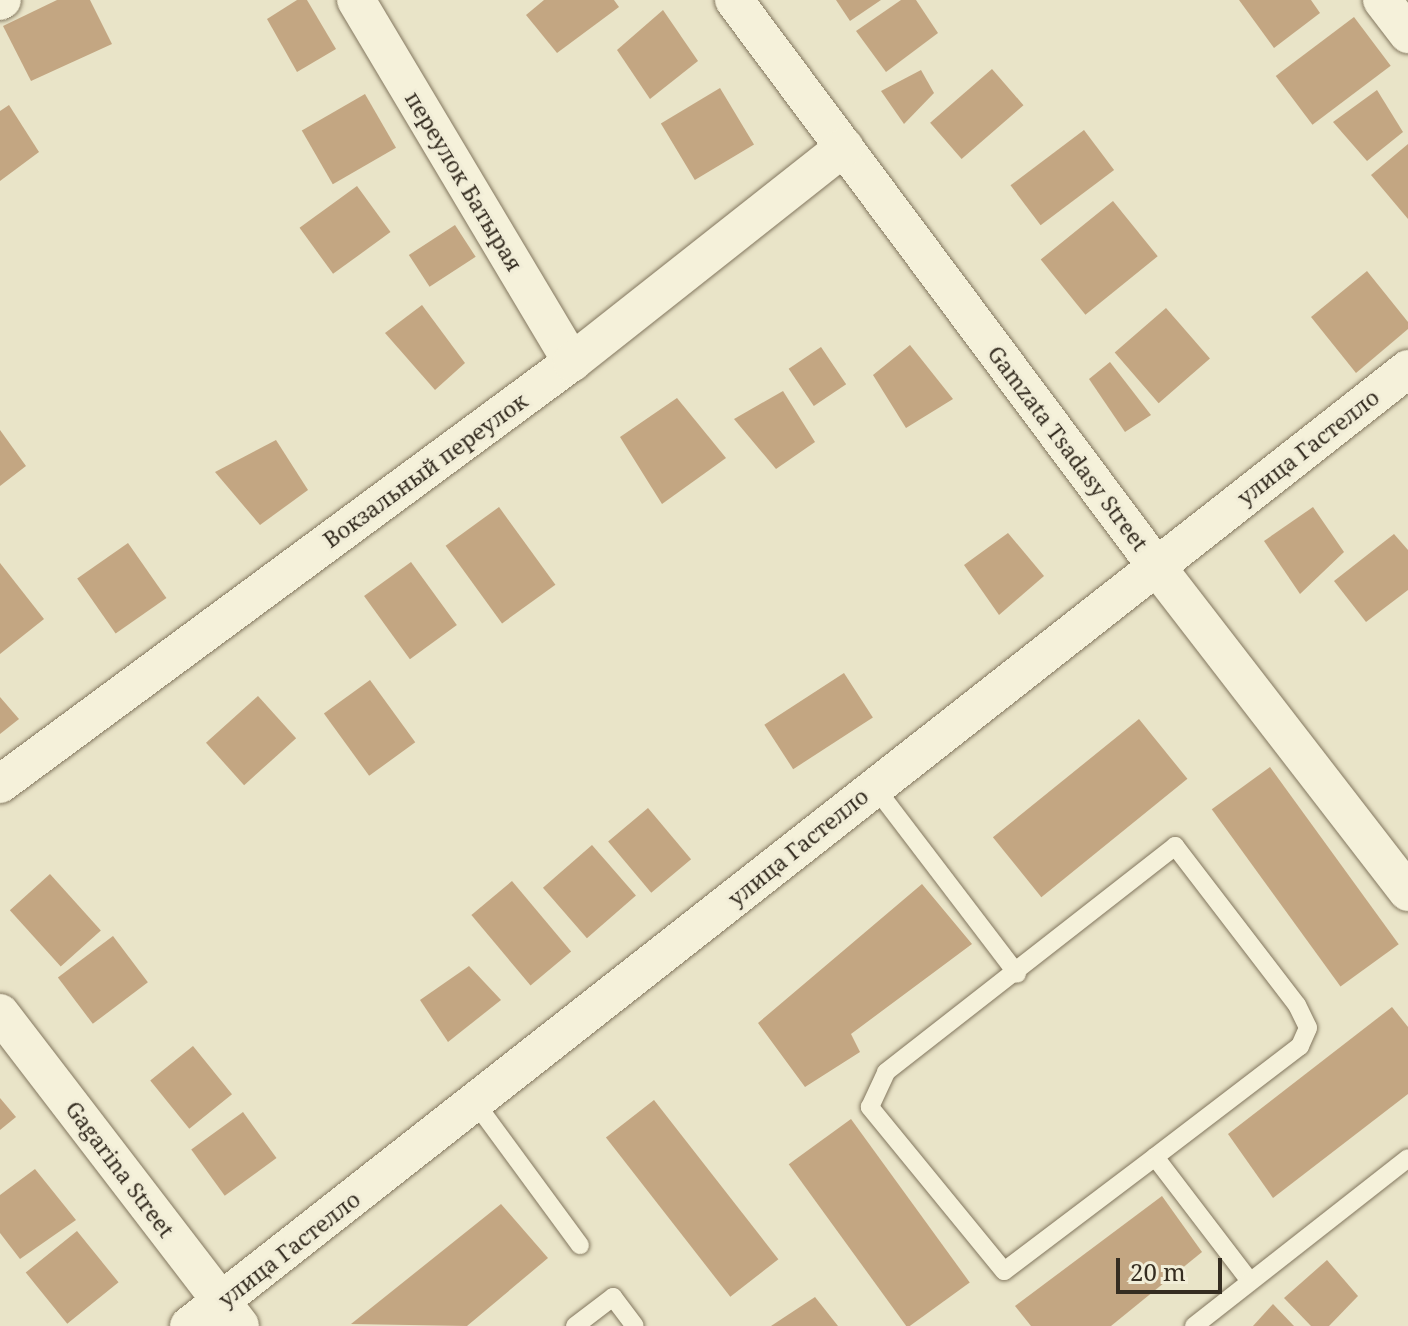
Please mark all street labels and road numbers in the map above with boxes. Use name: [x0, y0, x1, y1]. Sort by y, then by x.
street label: переулок Батырая: [400, 86, 528, 276]
street label: Gamzata Tsadasy Street: [982, 340, 1154, 556]
street label: улица Гастелло: [1232, 383, 1384, 511]
street label: Вокзальный переулок: [318, 387, 532, 553]
street label: улица Гастелло: [723, 782, 873, 912]
street label: Gagarina Street: [60, 1096, 180, 1242]
street label: улица Гастелло: [213, 1185, 365, 1313]

